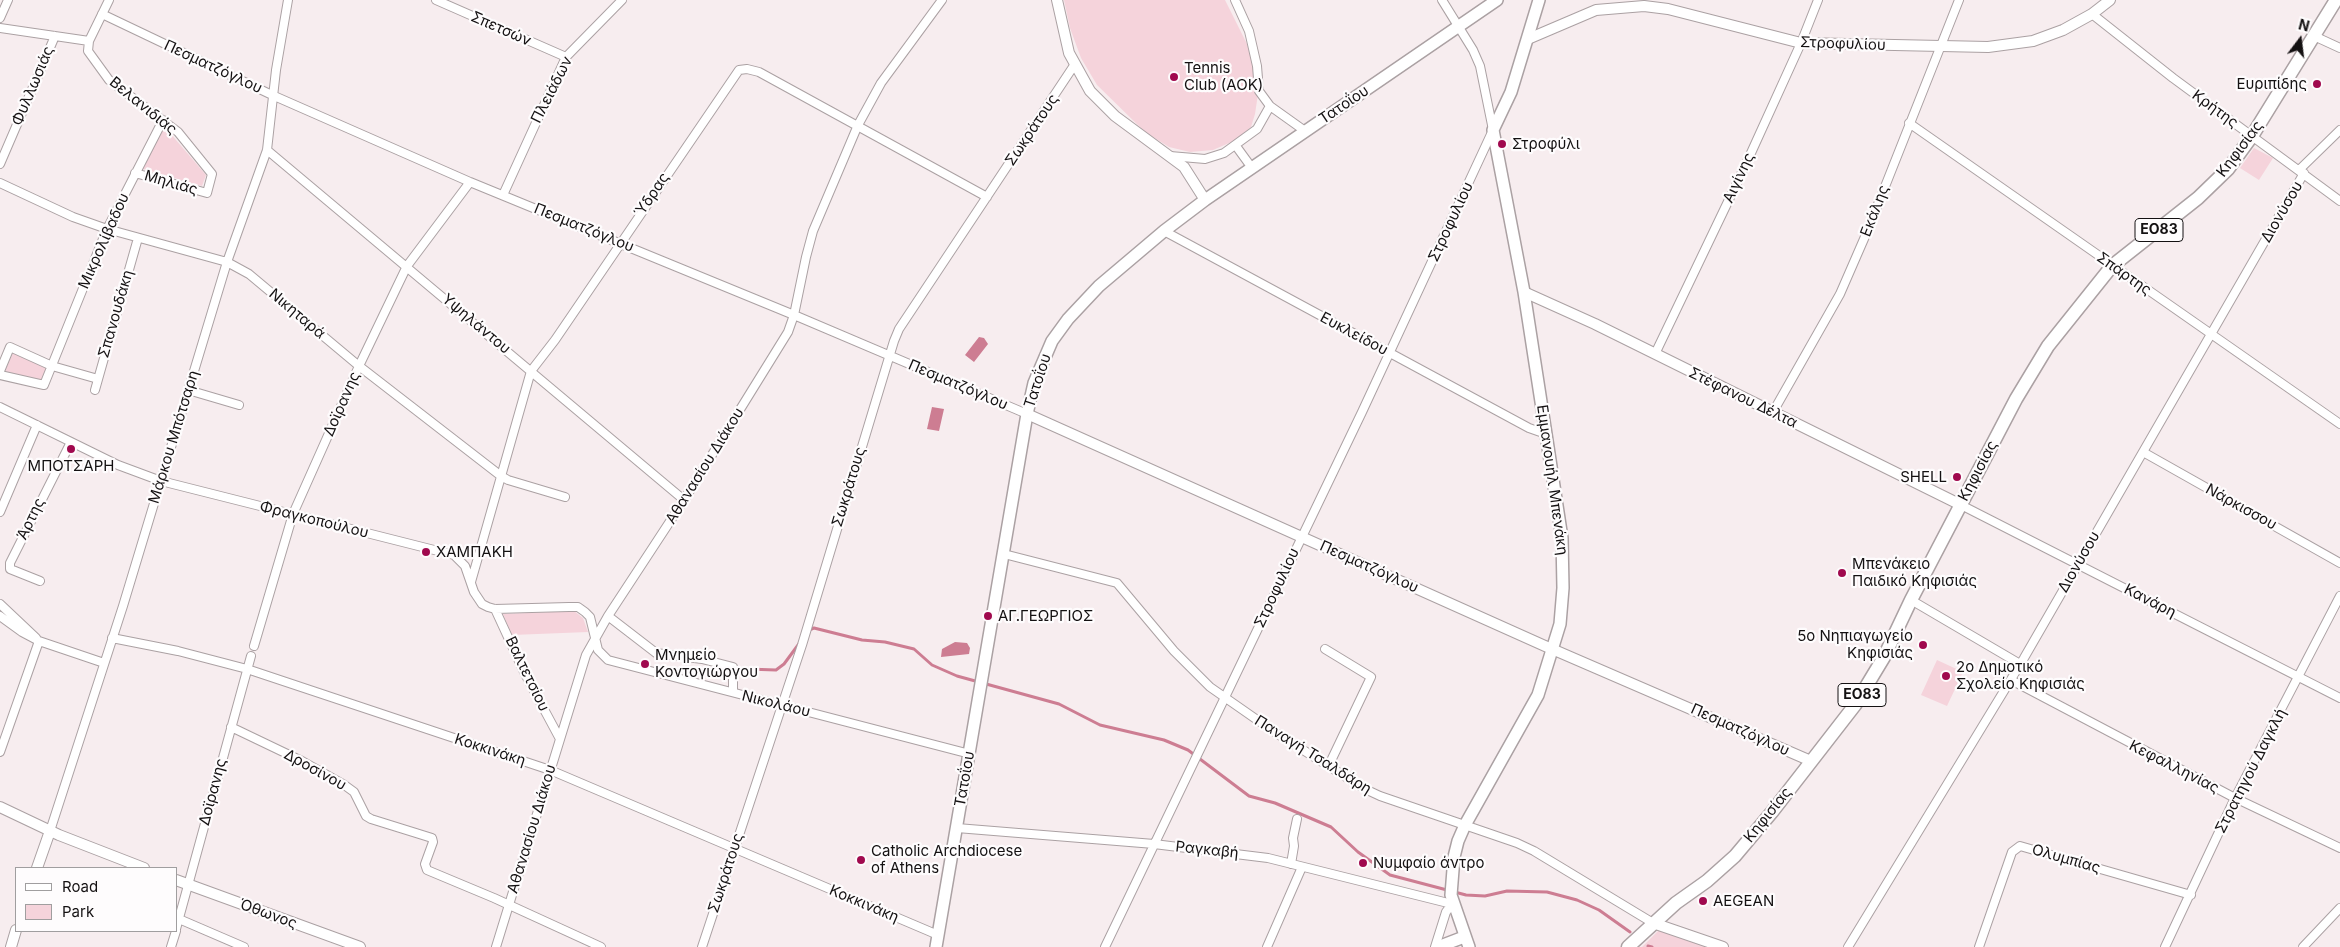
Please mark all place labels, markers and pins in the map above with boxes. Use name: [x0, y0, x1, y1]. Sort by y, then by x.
place label: Tennis Club (AOK): [1184, 59, 1263, 94]
marker: Tennis Club (AOK): [1168, 71, 1180, 83]
place label: Ευριπίδης: [2236, 75, 2307, 93]
marker: Ευριπίδης: [2311, 78, 2323, 90]
place label: Στροφύλι: [1512, 135, 1580, 153]
marker: Στροφύλι: [1496, 138, 1508, 150]
marker: ΜΠΟΤΣΑΡΗ: [65, 443, 77, 455]
place label: ΜΠΟΤΣΑΡΗ: [28, 457, 114, 475]
place label: SHELL: [1900, 468, 1947, 486]
marker: SHELL: [1951, 471, 1963, 483]
place label: ΧΑΜΠΑΚΗ: [436, 543, 513, 561]
marker: ΧΑΜΠΑΚΗ: [420, 546, 432, 558]
place label: Μπενάκειο Παιδικό Κηφισιάς: [1852, 555, 1977, 590]
marker: Μπενάκειο Παιδικό Κηφισιάς: [1836, 567, 1848, 579]
place label: ΑΓ.ΓΕΩΡΓΙΟΣ: [998, 607, 1093, 625]
marker: ΑΓ.ΓΕΩΡΓΙΟΣ: [982, 610, 994, 622]
place label: 5ο Νηπιαγωγείο Κηφισιάς: [1797, 627, 1913, 662]
marker: 5ο Νηπιαγωγείο Κηφισιάς: [1917, 639, 1929, 651]
place label: Μνημείο Κοντογιώργου: [655, 646, 758, 681]
marker: Μνημείο Κοντογιώργου: [639, 658, 651, 670]
place label: 2ο Δημοτικό Σχολείο Κηφισιάς: [1956, 658, 2085, 693]
marker: 2ο Δημοτικό Σχολείο Κηφισιάς: [1940, 670, 1952, 682]
place label: Catholic Archdiocese of Athens: [871, 842, 1022, 877]
marker: Catholic Archdiocese of Athens: [855, 854, 867, 866]
place label: Νυμφαίο άντρο: [1373, 854, 1484, 872]
marker: Νυμφαίο άντρο: [1357, 857, 1369, 869]
place label: AEGEAN: [1713, 892, 1774, 910]
marker: AEGEAN: [1697, 895, 1709, 907]

